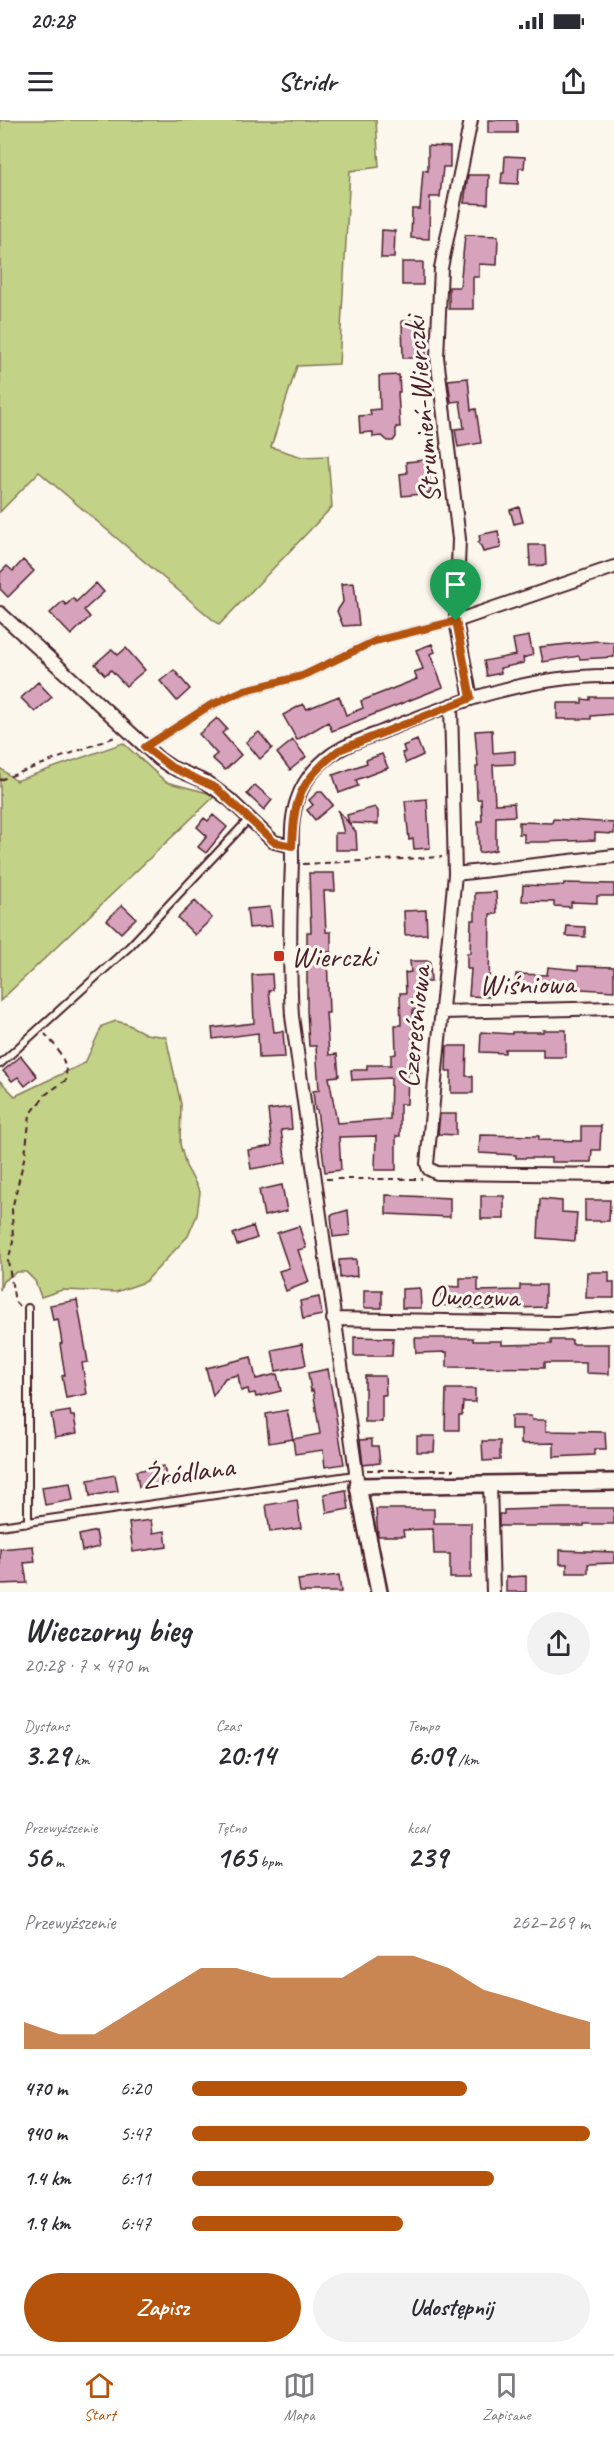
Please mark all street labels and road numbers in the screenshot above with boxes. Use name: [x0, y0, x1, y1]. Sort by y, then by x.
street label: Strumień-Wierczki: [395, 312, 449, 505]
street label: Czereśniowa: [389, 962, 440, 1090]
street label: Wiśniowa: [479, 964, 578, 1004]
street label: Owocowa: [429, 1276, 522, 1316]
street label: Źródlana: [140, 1446, 238, 1497]

